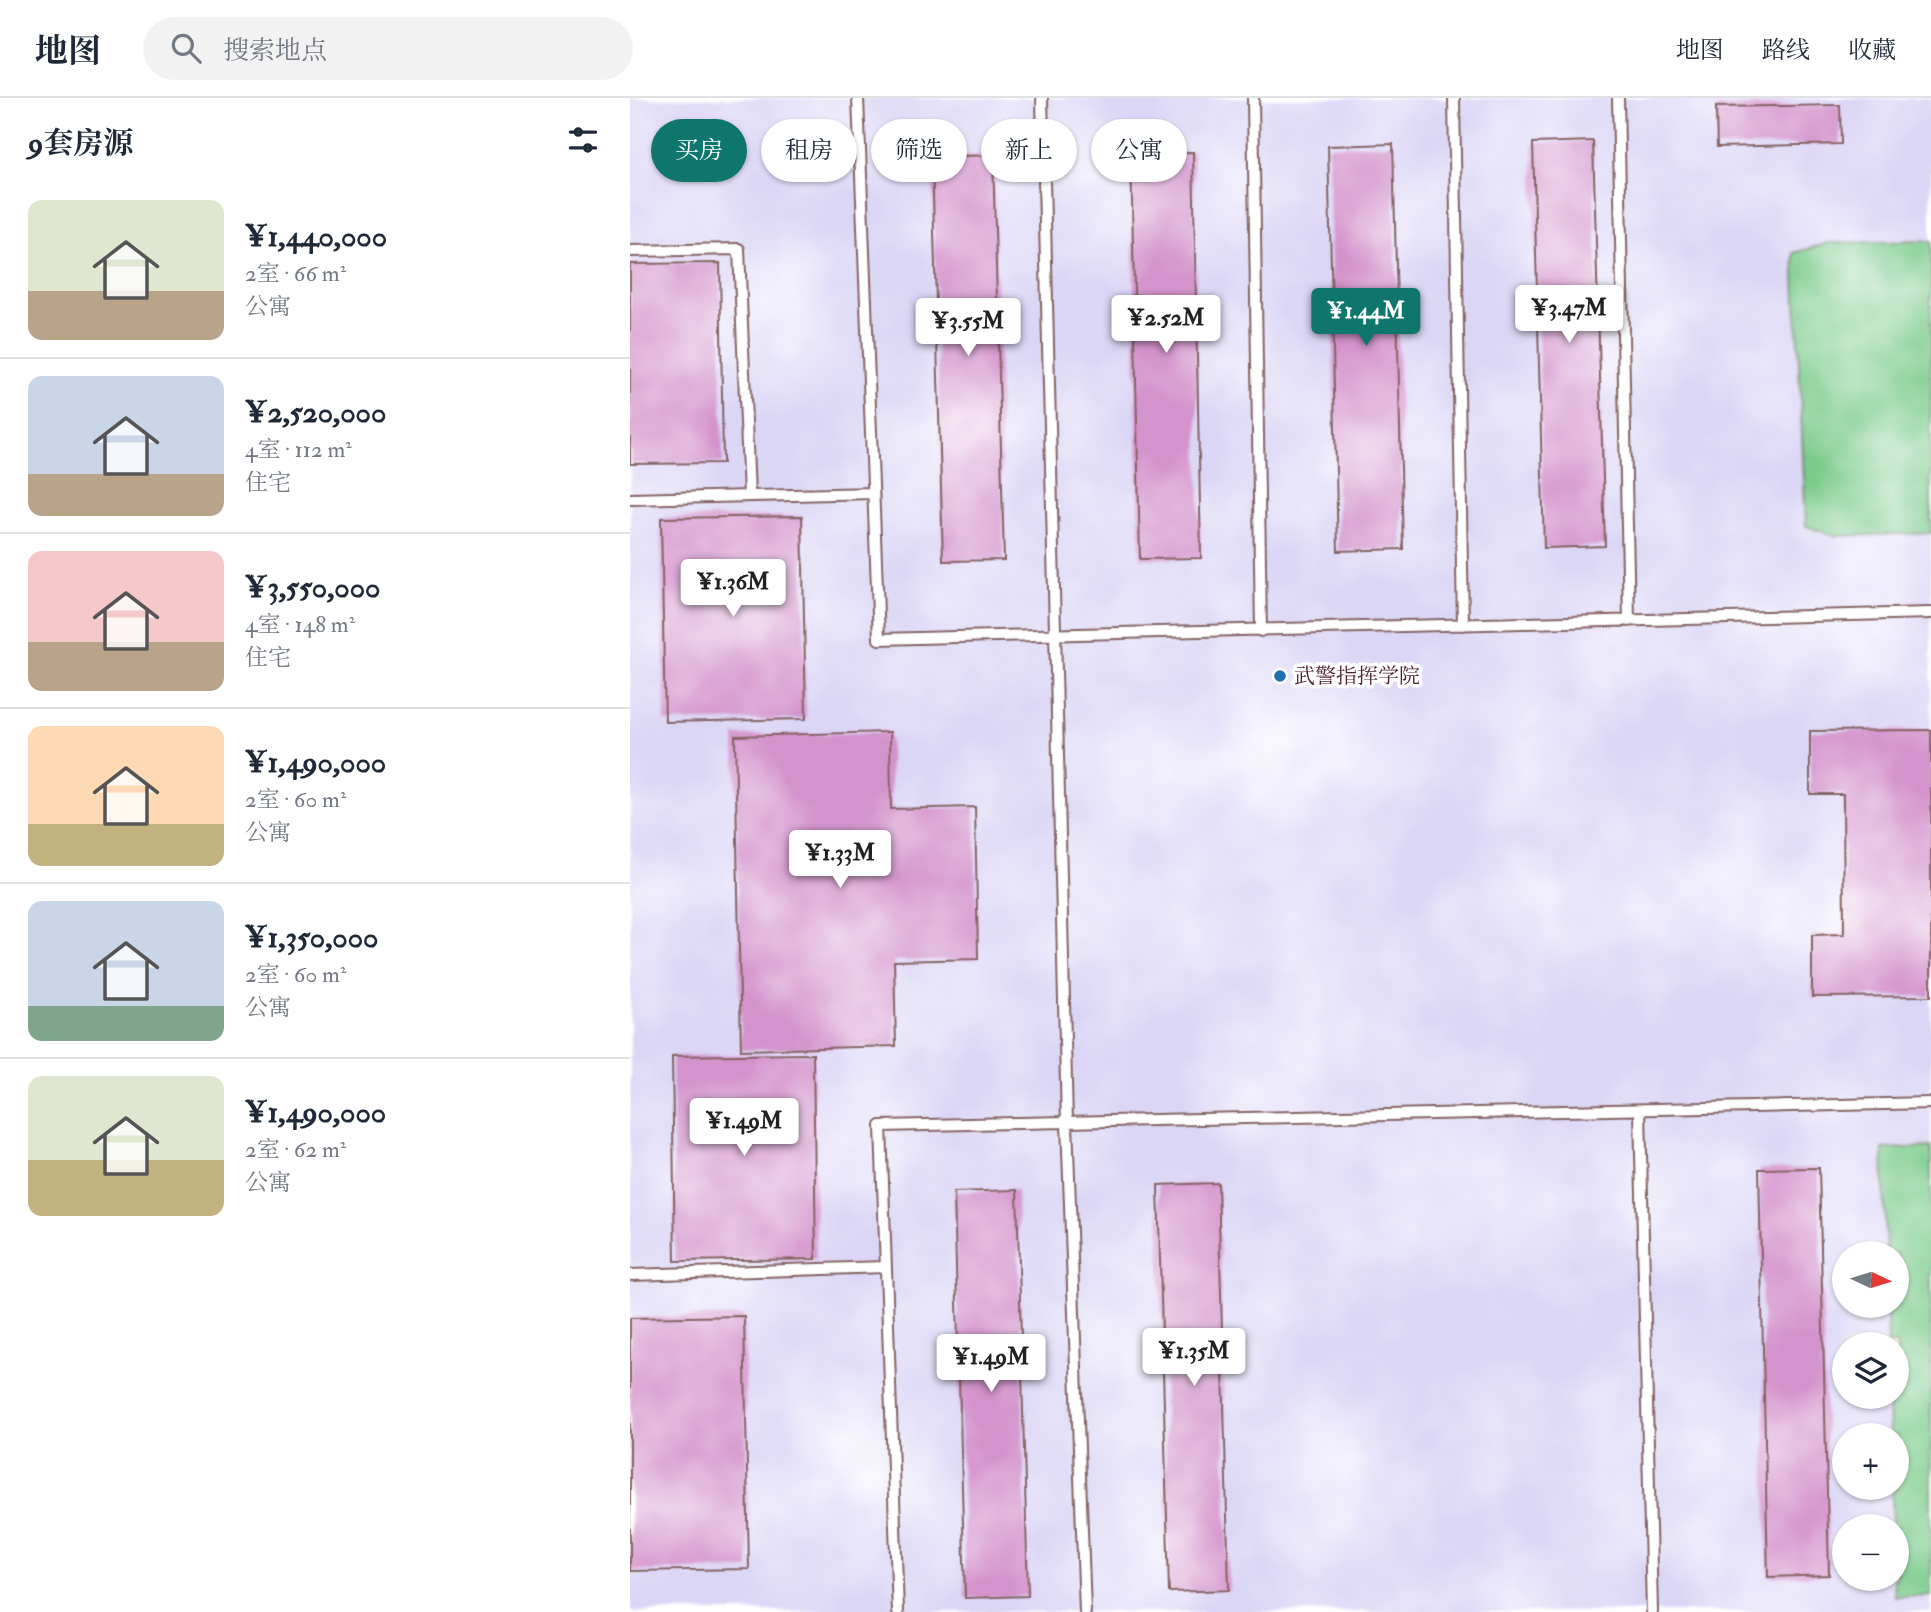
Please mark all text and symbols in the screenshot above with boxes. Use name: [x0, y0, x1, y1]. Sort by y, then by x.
search box: [143, 17, 633, 80]
icon: search: [167, 29, 205, 67]
text: 地图: [35, 31, 101, 72]
text: 搜索地点: [223, 35, 327, 67]
text: 地图: [1676, 35, 1724, 66]
text: 路线: [1762, 35, 1810, 66]
text: 收藏: [1848, 35, 1896, 66]
chip: 买房: [651, 119, 747, 182]
chip: 租房: [761, 119, 857, 182]
chip: 筛选: [871, 119, 967, 182]
chip: 新上: [981, 119, 1077, 182]
chip: 公寓: [1091, 119, 1187, 182]
icon: filters: [564, 121, 602, 159]
text: 9套房源: [28, 125, 133, 162]
text: ¥1,440,000: [245, 218, 387, 255]
icon: home: [84, 228, 168, 312]
text: 2室 · 66 m²: [245, 259, 346, 288]
pin: ¥3.47M: [1512, 286, 1626, 345]
pin: ¥1.44M: [1309, 288, 1423, 348]
text: 公寓: [245, 292, 291, 321]
text: ¥3.47M: [1531, 293, 1607, 322]
pin: ¥2.52M: [1109, 296, 1223, 355]
text: ¥1.44M: [1327, 296, 1405, 325]
pin: ¥3.55M: [911, 299, 1025, 358]
text: ¥2.52M: [1128, 303, 1204, 332]
text: ¥3.55M: [932, 306, 1004, 335]
text: ¥2,520,000: [245, 394, 386, 431]
icon: home: [84, 404, 168, 488]
text: 4室 · 112 m²: [245, 435, 352, 464]
text: 住宅: [245, 468, 291, 497]
pin: ¥1.36M: [676, 560, 790, 619]
text: ¥1.36M: [697, 567, 769, 596]
text: ¥3,550,000: [245, 569, 380, 606]
icon: home: [84, 579, 168, 663]
text: 4室 · 148 m²: [245, 610, 355, 639]
text: 住宅: [245, 643, 291, 672]
place label: 武警指挥学院: [1294, 663, 1420, 690]
marker: 武警指挥学院: [1272, 668, 1288, 684]
text: ¥1,490,000: [245, 744, 386, 781]
icon: home: [84, 754, 168, 838]
text: 2室 · 60 m²: [245, 785, 346, 814]
text: 公寓: [245, 818, 291, 847]
pin: ¥1.33M: [783, 830, 897, 890]
text: ¥1.33M: [805, 838, 875, 867]
text: ¥1,350,000: [245, 919, 378, 956]
icon: home: [84, 929, 168, 1013]
text: 2室 · 60 m²: [245, 960, 346, 989]
text: 公寓: [245, 993, 291, 1022]
text: ¥1,490,000: [245, 1094, 386, 1131]
pin: ¥1.49M: [687, 1098, 801, 1158]
icon: home: [84, 1104, 168, 1188]
text: ¥1.49M: [706, 1106, 782, 1135]
text: 2室 · 62 m²: [245, 1135, 346, 1164]
text: 公寓: [245, 1168, 291, 1197]
north arrow: [1832, 1241, 1909, 1318]
map controls: [1832, 1241, 1909, 1591]
pin: ¥1.35M: [1137, 1328, 1251, 1388]
button: layers: [1832, 1332, 1909, 1409]
pin: ¥1.49M: [934, 1334, 1048, 1394]
text: ¥1.35M: [1158, 1336, 1230, 1365]
text: ¥1.49M: [953, 1342, 1029, 1371]
button: +: [1832, 1423, 1909, 1500]
button: −: [1832, 1514, 1909, 1591]

